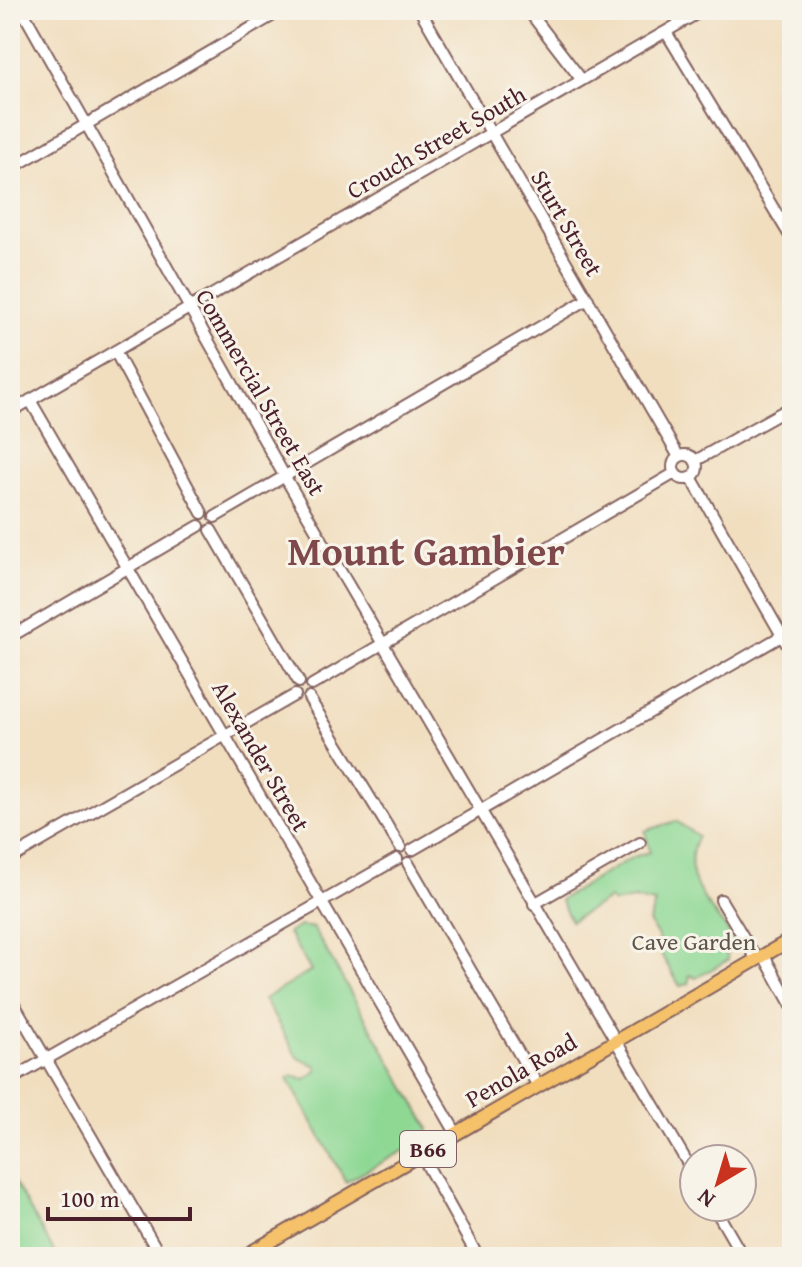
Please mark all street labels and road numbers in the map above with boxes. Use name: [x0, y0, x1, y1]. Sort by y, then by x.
street label: Crouch Street South: [340, 76, 533, 208]
street label: Sturt Street: [522, 163, 612, 283]
street label: Commercial Street East: [187, 282, 335, 502]
street label: Alexander Street: [204, 674, 319, 838]
street label: Penola Road: [459, 1024, 583, 1116]
road number: B66: [400, 1131, 456, 1167]

